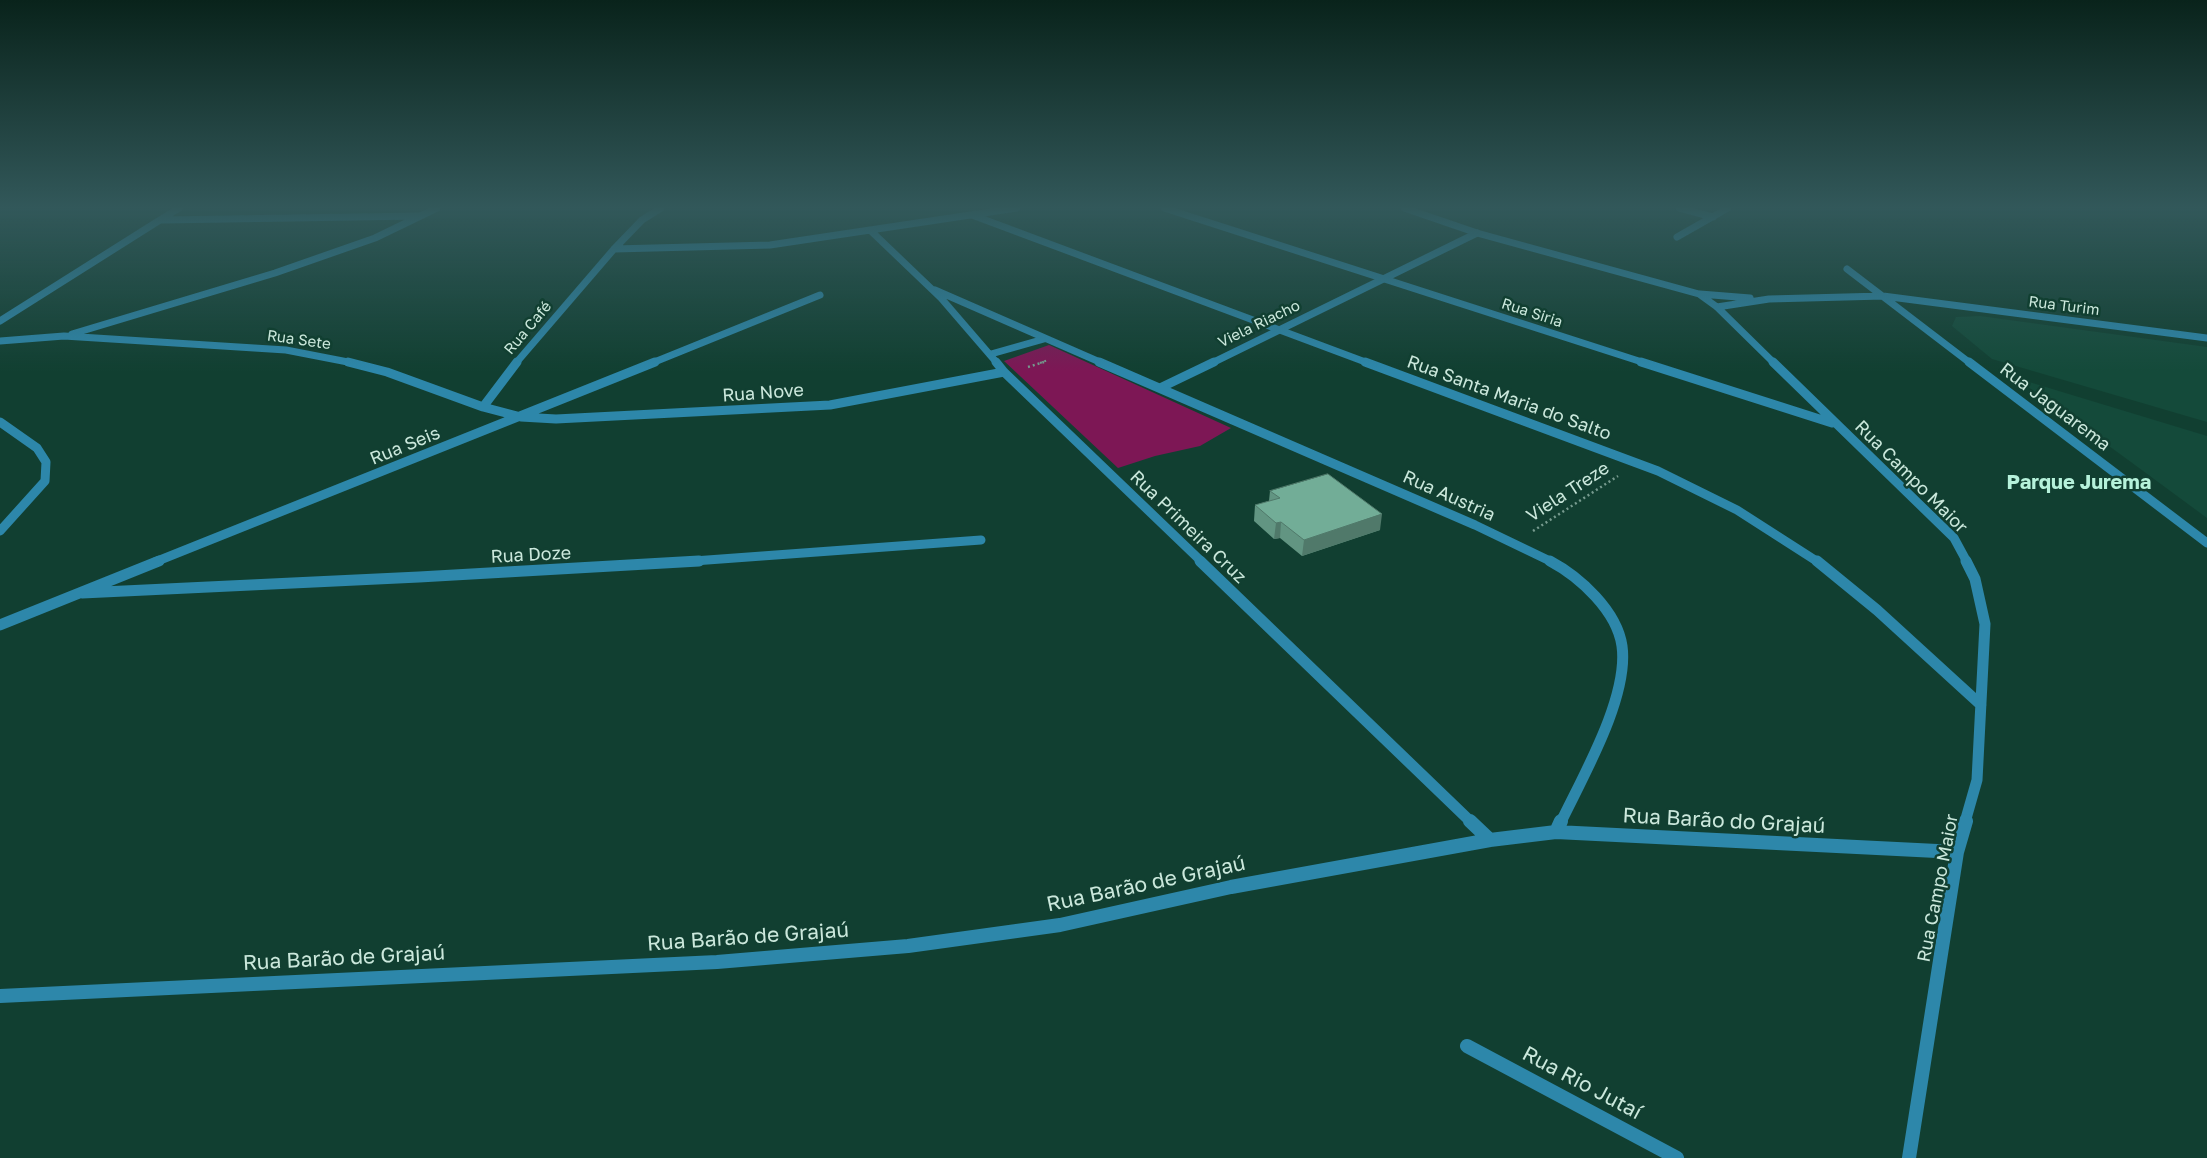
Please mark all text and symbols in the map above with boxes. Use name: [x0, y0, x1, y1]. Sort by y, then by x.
street label: Rua Turim: [2027, 293, 2101, 319]
street label: Rua Siria: [1499, 295, 1565, 331]
street label: Viela Riacho: [1215, 296, 1303, 352]
street label: Rua Café: [501, 298, 555, 358]
street label: Rua Sete: [266, 327, 332, 353]
street label: Rua Santa Maria do Salto: [1404, 351, 1614, 445]
street label: Rua Jaguarema: [1995, 358, 2115, 456]
street label: Rua Nove: [721, 379, 805, 407]
street label: Rua Campo Maior: [1850, 416, 1972, 538]
street label: Rua Seis: [367, 422, 443, 470]
street label: Viela Treze: [1523, 457, 1613, 527]
street label: Rua Primeira Cruz: [1125, 466, 1251, 588]
street label: Rua Austria: [1399, 466, 1499, 526]
district label: Parque Jurema: [2007, 471, 2151, 495]
street label: Rua Doze: [490, 542, 572, 568]
street label: Rua Barão do Grajaú: [1622, 803, 1826, 839]
street label: Rua Campo Maior: [1913, 812, 1963, 964]
street label: Rua Barão de Grajaú: [1044, 851, 1248, 917]
street label: Rua Barão de Grajaú: [646, 917, 850, 957]
street label: Rua Barão de Grajaú: [242, 940, 446, 976]
street label: Rua Rio Jutaí: [1518, 1041, 1646, 1125]

